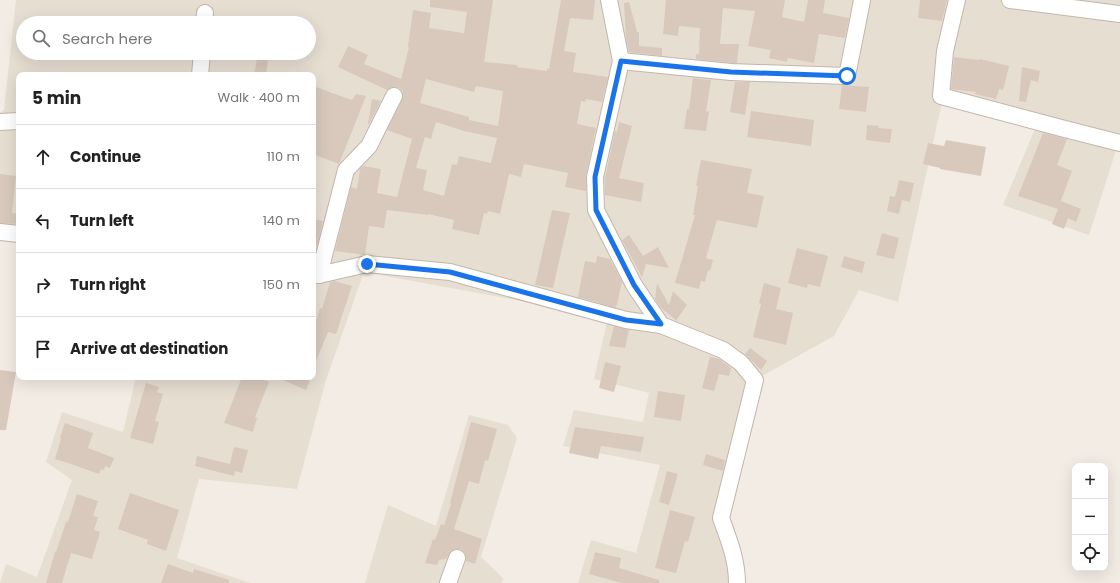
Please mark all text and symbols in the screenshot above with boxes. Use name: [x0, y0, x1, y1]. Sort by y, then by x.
search box: [16, 16, 316, 60]
icon: search: [30, 27, 52, 49]
text: Search here: [62, 28, 152, 49]
route start: [838, 67, 856, 85]
text: 5 min: [32, 86, 81, 110]
text: Walk · 400 m: [218, 88, 300, 107]
icon: ahead: [32, 146, 54, 168]
text: Continue: [70, 146, 141, 167]
text: 110 m: [267, 147, 300, 166]
icon: left: [32, 210, 54, 232]
text: Turn left: [70, 210, 134, 231]
text: 140 m: [263, 211, 300, 230]
route end: [358, 255, 376, 273]
icon: right: [32, 274, 54, 296]
text: Turn right: [70, 274, 146, 295]
text: 150 m: [263, 275, 300, 294]
icon: arrive: [32, 338, 54, 360]
text: Arrive at destination: [70, 338, 228, 359]
map controls: [1072, 463, 1108, 571]
button: +: [1072, 463, 1108, 499]
button: −: [1072, 499, 1108, 535]
button: locate: [1072, 535, 1108, 571]

